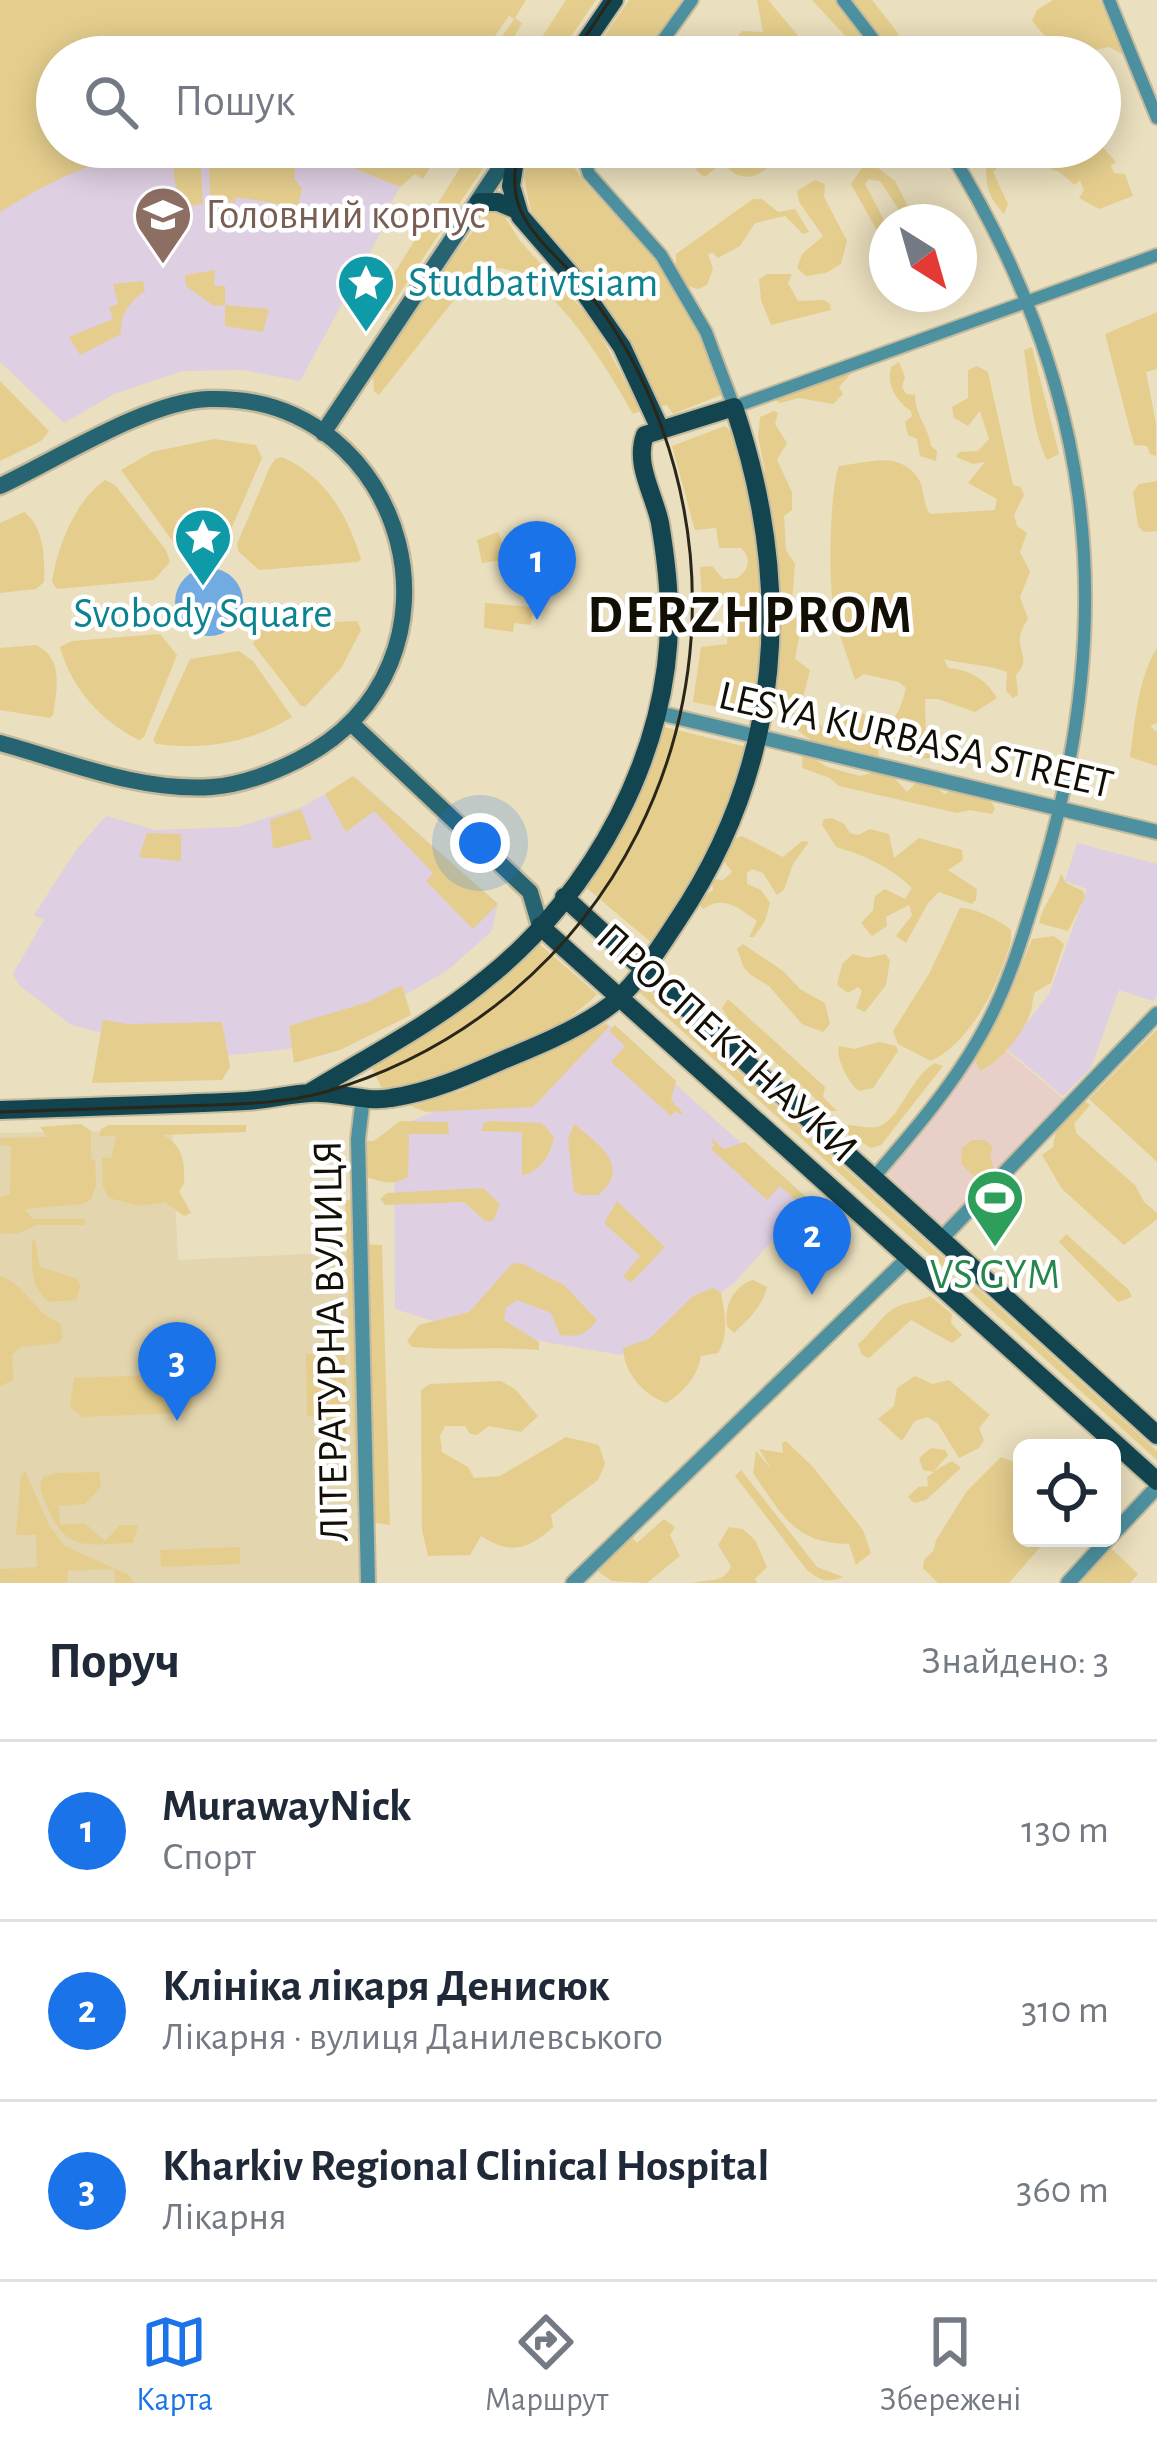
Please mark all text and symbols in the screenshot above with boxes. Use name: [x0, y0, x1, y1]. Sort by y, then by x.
search box: [36, 36, 1121, 168]
icon: search: [78, 69, 144, 135]
text: Пошук: [174, 79, 295, 124]
school or university icon: Головний корпус: [132, 184, 194, 266]
place label: Головний корпус: [205, 194, 486, 236]
north arrow: [869, 204, 977, 312]
place icon: Studbativtsiam: [335, 252, 397, 334]
place label: Studbativtsiam: [408, 262, 658, 304]
place icon: Svobody Square: [172, 506, 234, 588]
pin: 1: [498, 521, 576, 620]
district label: DERZHPROM: [587, 589, 915, 643]
place label: Svobody Square: [73, 593, 333, 635]
street label: LESYA KURBASA STREET: [715, 674, 1117, 806]
your location: [450, 813, 510, 873]
street label: ПРОСПЕКТ НАУКИ: [589, 915, 865, 1171]
street label: ЛІТЕРАТУРНА ВУЛИЦЯ: [306, 1140, 356, 1542]
sports icon: VS GYM: [964, 1167, 1026, 1249]
pin: 2: [773, 1196, 851, 1295]
place label: VS GYM: [930, 1254, 1060, 1296]
pin: 3: [138, 1322, 216, 1421]
map controls: [1013, 1439, 1121, 1547]
button: locate: [1013, 1439, 1121, 1547]
text: Поруч: [48, 1636, 180, 1687]
text: Знайдено: 3: [921, 1642, 1109, 1681]
text: MurawayNick: [162, 1784, 411, 1829]
text: 1: [80, 1811, 94, 1850]
text: 130 m: [1021, 1811, 1109, 1850]
text: Спорт: [162, 1838, 256, 1877]
text: Клініка лікаря Денисюк: [162, 1964, 610, 2009]
text: 2: [78, 1991, 96, 2030]
text: 310 m: [1021, 1991, 1109, 2030]
text: Лікарня · вулиця Данилевського: [162, 2018, 663, 2057]
text: Kharkiv Regional Clinical Hospital: [162, 2144, 769, 2189]
text: 3: [79, 2171, 95, 2210]
text: 360 m: [1016, 2171, 1109, 2210]
text: Лікарня: [162, 2198, 287, 2237]
tab: Карта: [136, 2309, 213, 2421]
tab: Маршрут: [484, 2309, 608, 2421]
tab: Збережені: [880, 2309, 1021, 2421]

